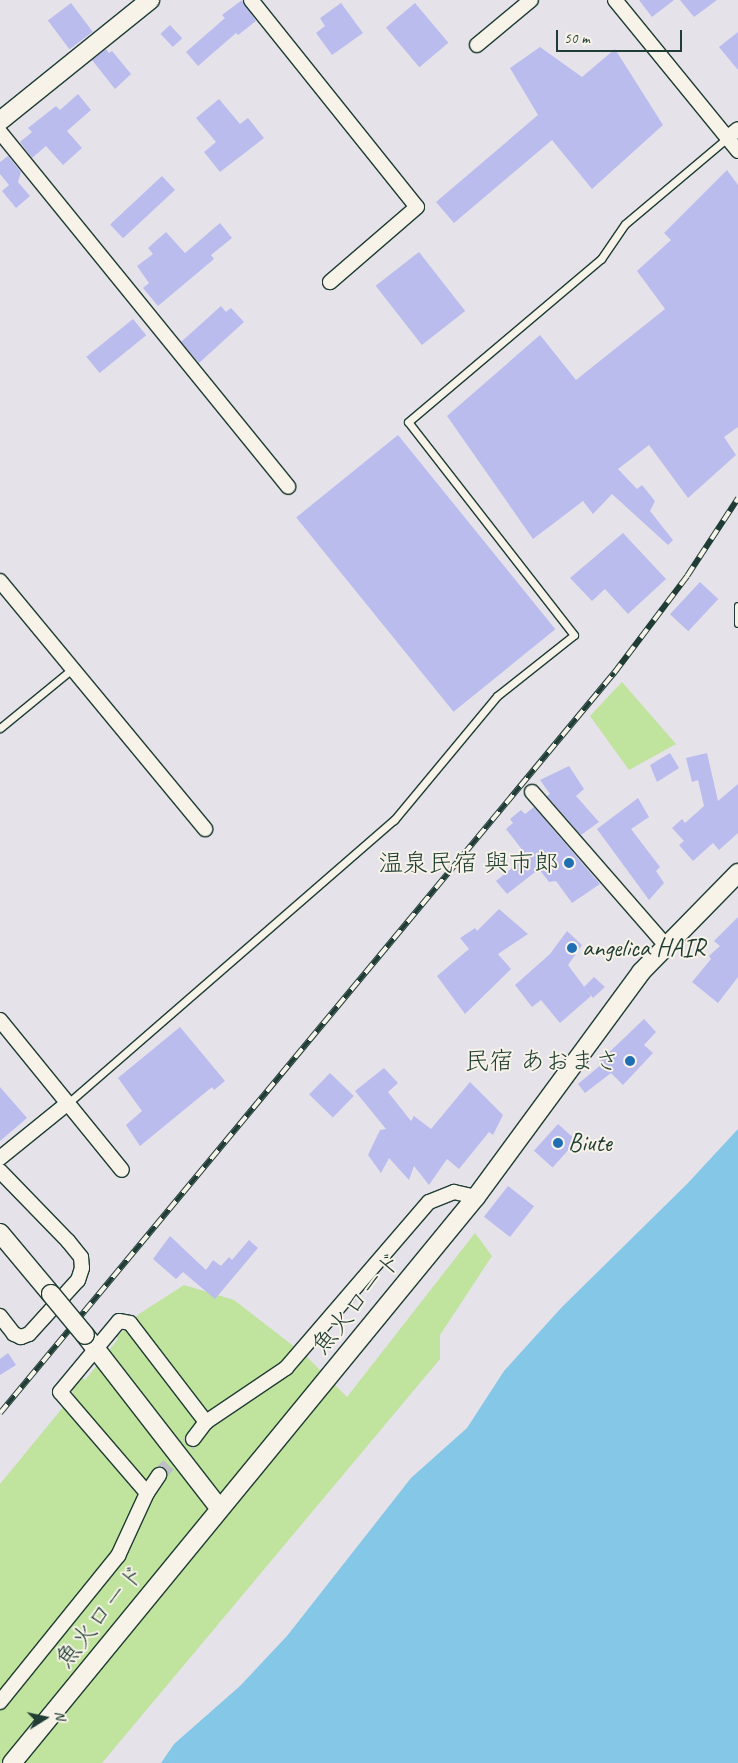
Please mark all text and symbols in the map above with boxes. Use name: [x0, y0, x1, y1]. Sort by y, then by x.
scale bar: [558, 20, 684, 52]
text: 50 m: [564, 29, 590, 48]
place label: 温泉民宿 與市郎: [378, 848, 559, 878]
marker: 温泉民宿 與市郎: [563, 857, 575, 869]
place label: angelica HAIR: [582, 933, 705, 963]
marker: angelica HAIR: [566, 942, 578, 954]
place label: 民宿 あおまさ: [464, 1046, 620, 1076]
marker: 民宿 あおまさ: [624, 1055, 636, 1067]
place label: Biute: [568, 1128, 612, 1158]
marker: Biute: [552, 1137, 564, 1149]
street label: 魚火ロード: [305, 1245, 409, 1361]
street label: 魚火ロード: [49, 1558, 151, 1674]
north arrow: [20, 1693, 70, 1743]
text: N: [51, 1710, 69, 1721]

